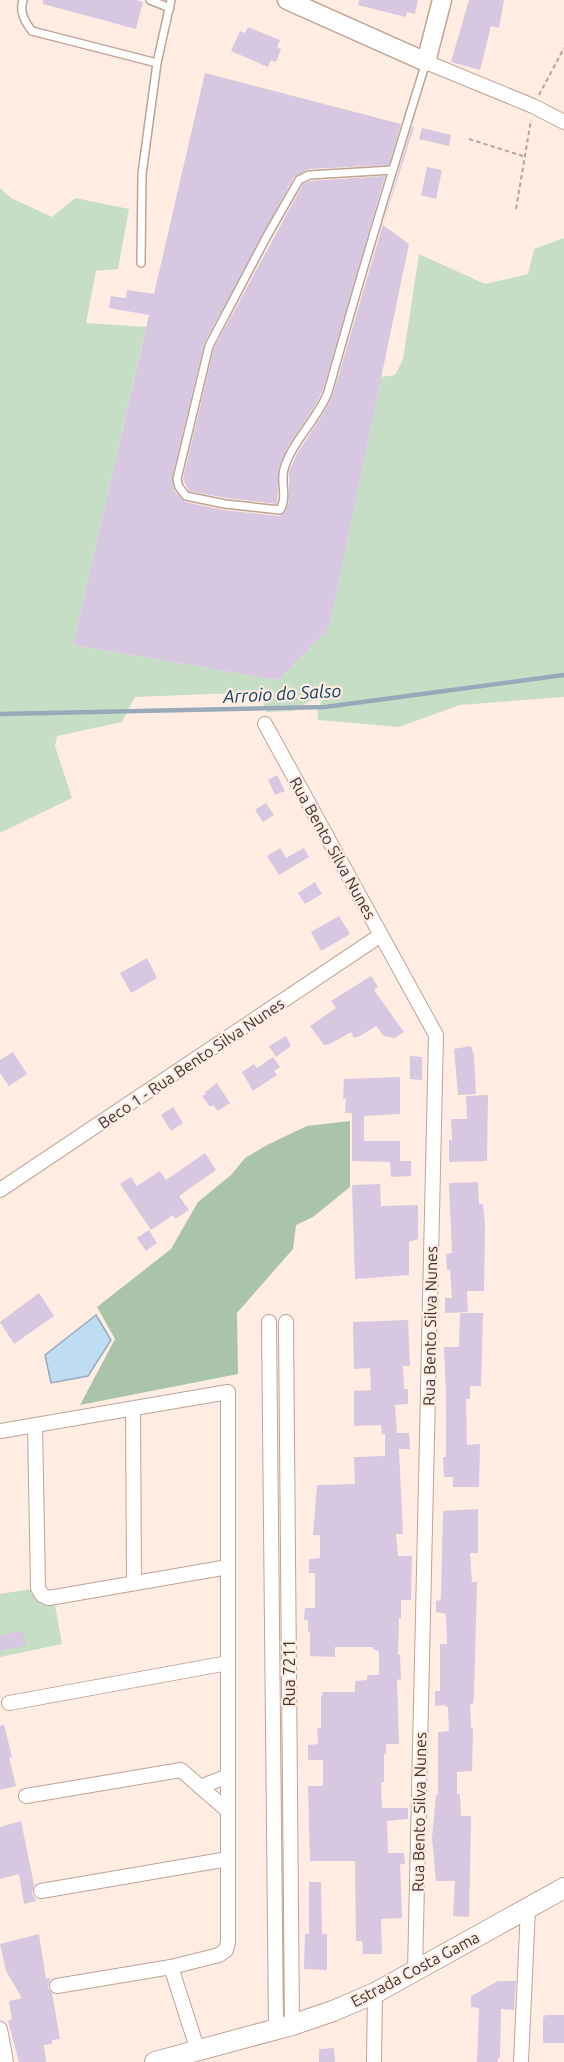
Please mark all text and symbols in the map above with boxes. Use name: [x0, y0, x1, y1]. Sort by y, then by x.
water label: Arroio do Salso: [221, 680, 342, 706]
street label: Rua Bento Silva Nunes: [286, 774, 380, 922]
street label: Beco 1 - Rua Bento Silva Nunes: [95, 994, 287, 1132]
street label: Rua Bento Silva Nunes: [420, 1246, 440, 1406]
street label: Rua 7211: [280, 1639, 298, 1707]
street label: Rua Bento Silva Nunes: [409, 1732, 429, 1892]
street label: Estrada Costa Gama: [348, 1928, 482, 2010]

